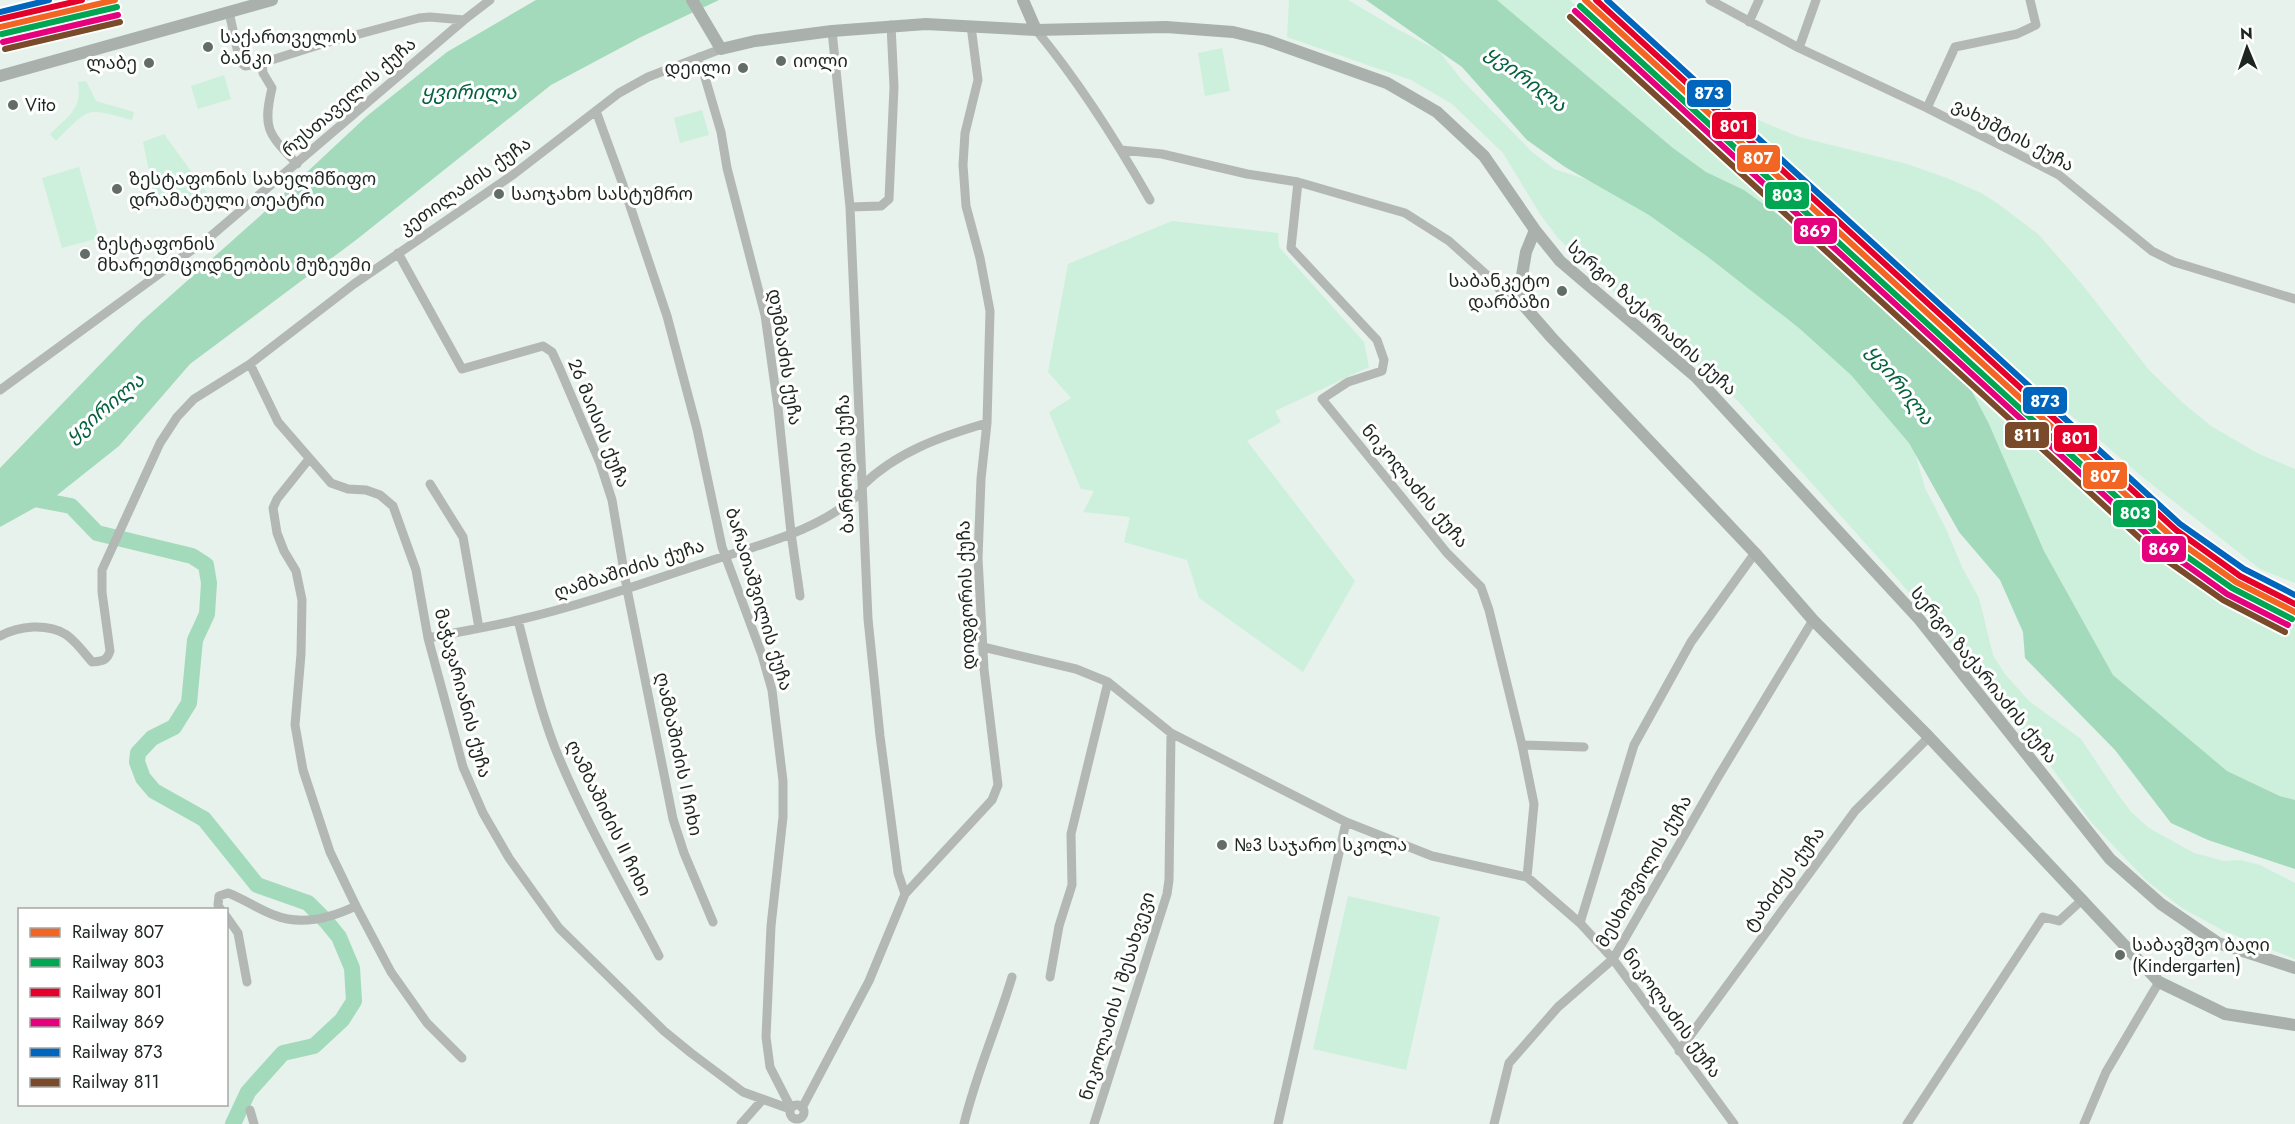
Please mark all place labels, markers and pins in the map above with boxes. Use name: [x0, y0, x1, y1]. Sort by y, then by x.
place label: საქართველოს ბანკი: [220, 24, 357, 71]
marker: საქართველოს ბანკი: [201, 40, 215, 54]
place label: იოლი: [793, 48, 848, 74]
place label: ლაბე: [86, 50, 137, 76]
marker: იოლი: [774, 54, 788, 68]
place label: დეილი: [664, 55, 731, 81]
marker: ლაბე: [142, 56, 156, 70]
marker: დეილი: [736, 61, 750, 75]
place label: Vito: [25, 92, 56, 118]
marker: Vito: [6, 98, 20, 112]
place label: ზესტაფონის სახელმწიფო დრამატული თეატრი: [129, 166, 376, 213]
place label: საოჯახო სასტუმრო: [511, 181, 693, 207]
marker: ზესტაფონის სახელმწიფო დრამატული თეატრი: [110, 182, 124, 196]
marker: საოჯახო სასტუმრო: [492, 187, 506, 201]
place label: ზესტაფონის მხარეთმცოდნეობის მუზეუმი: [97, 231, 371, 278]
marker: ზესტაფონის მხარეთმცოდნეობის მუზეუმი: [78, 247, 92, 261]
place label: საბანკეტო დარბაზი: [1448, 268, 1550, 315]
marker: საბანკეტო დარბაზი: [1555, 284, 1569, 298]
place label: №3 საჯარო სკოლა: [1234, 832, 1407, 858]
marker: №3 საჯარო სკოლა: [1215, 838, 1229, 852]
place label: საბავშვო ბაღი (Kindergarten): [2132, 932, 2270, 979]
marker: საბავშვო ბაღი (Kindergarten): [2113, 948, 2127, 962]

